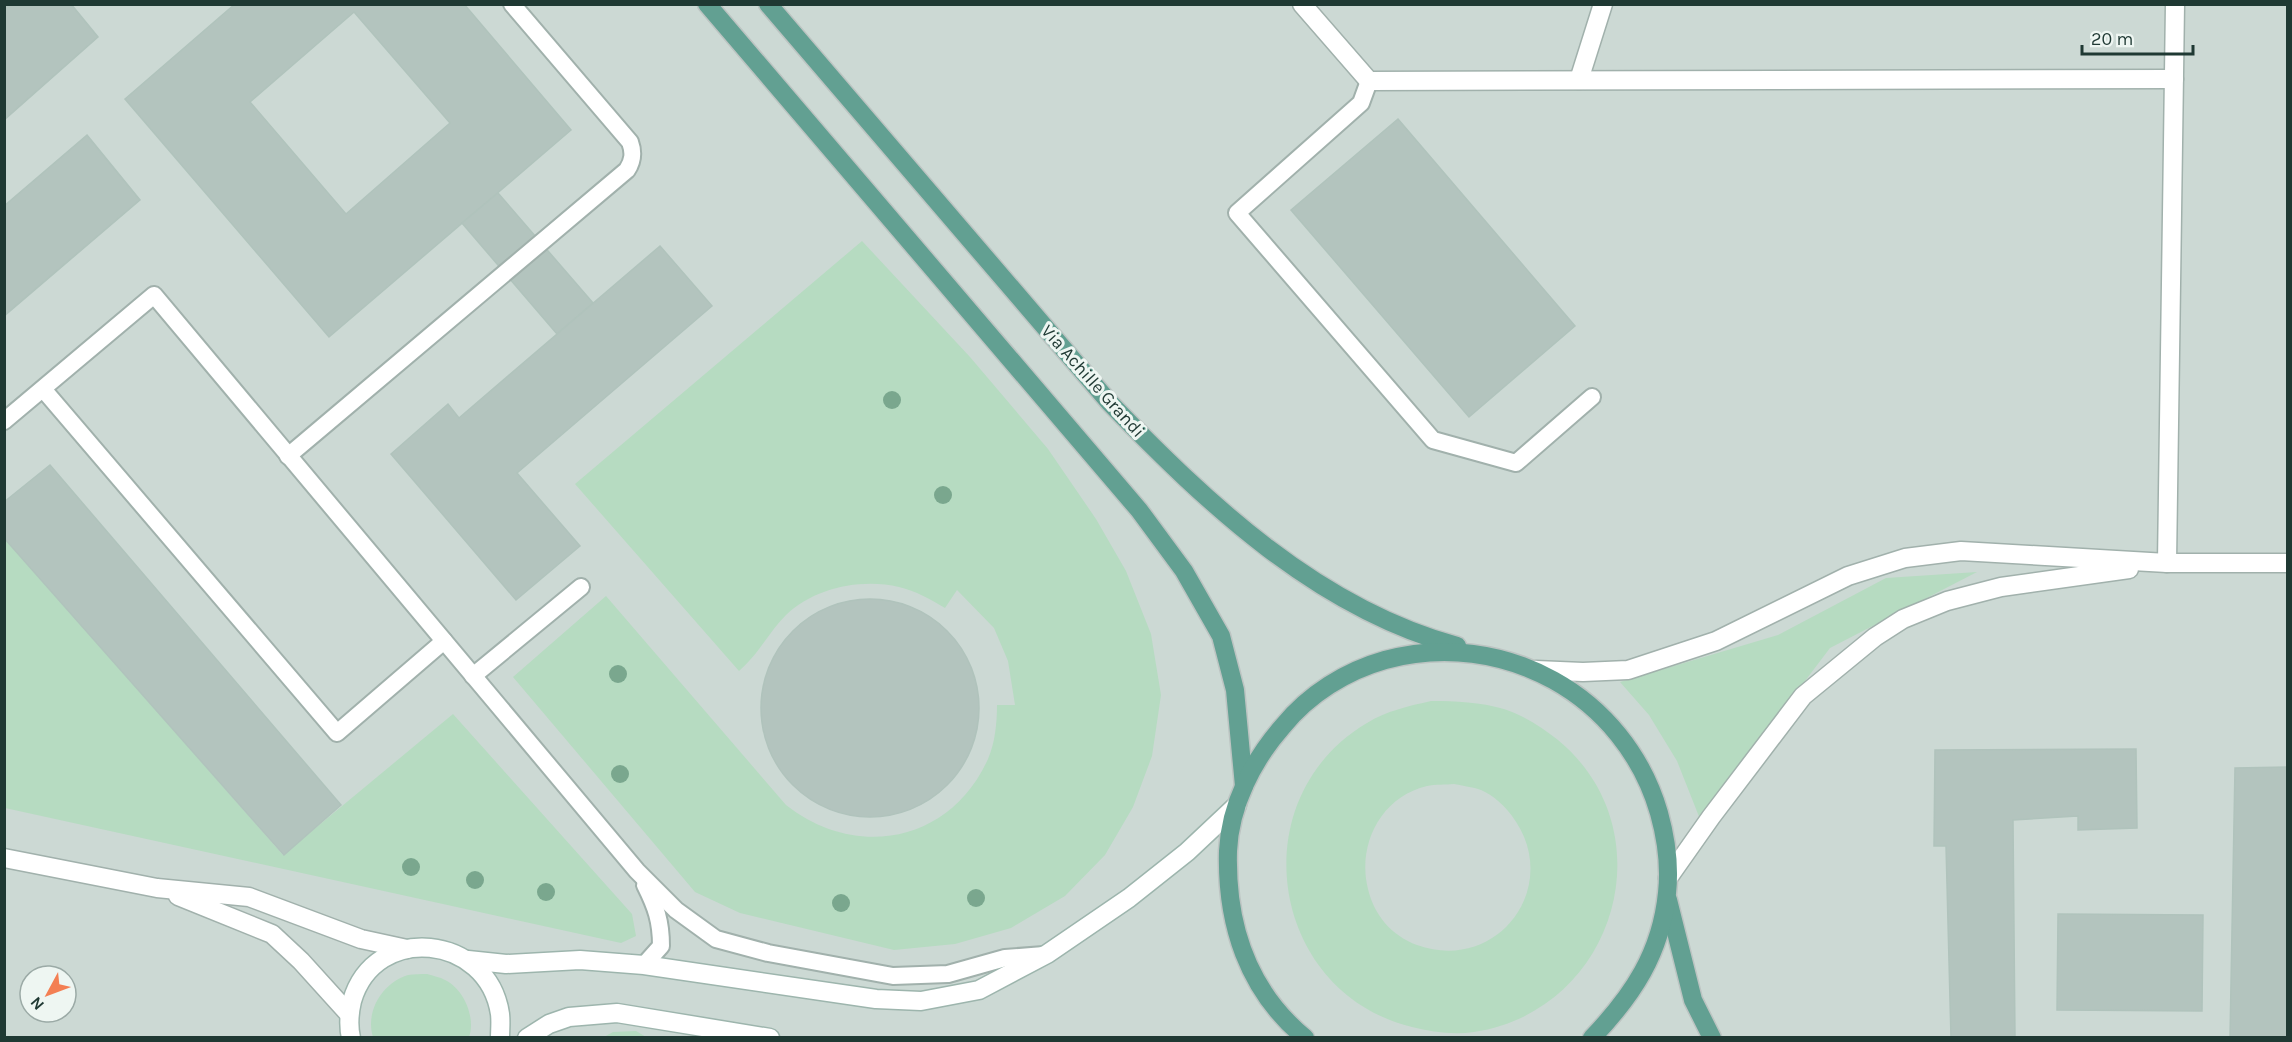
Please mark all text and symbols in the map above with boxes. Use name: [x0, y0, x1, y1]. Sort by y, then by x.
scale bar: [2082, 18, 2193, 56]
text: 20 m: [2091, 28, 2133, 50]
street label: Via Achille Grandi: [1037, 320, 1149, 442]
north arrow: [18, 964, 78, 1024]
text: N: [26, 993, 48, 1014]

